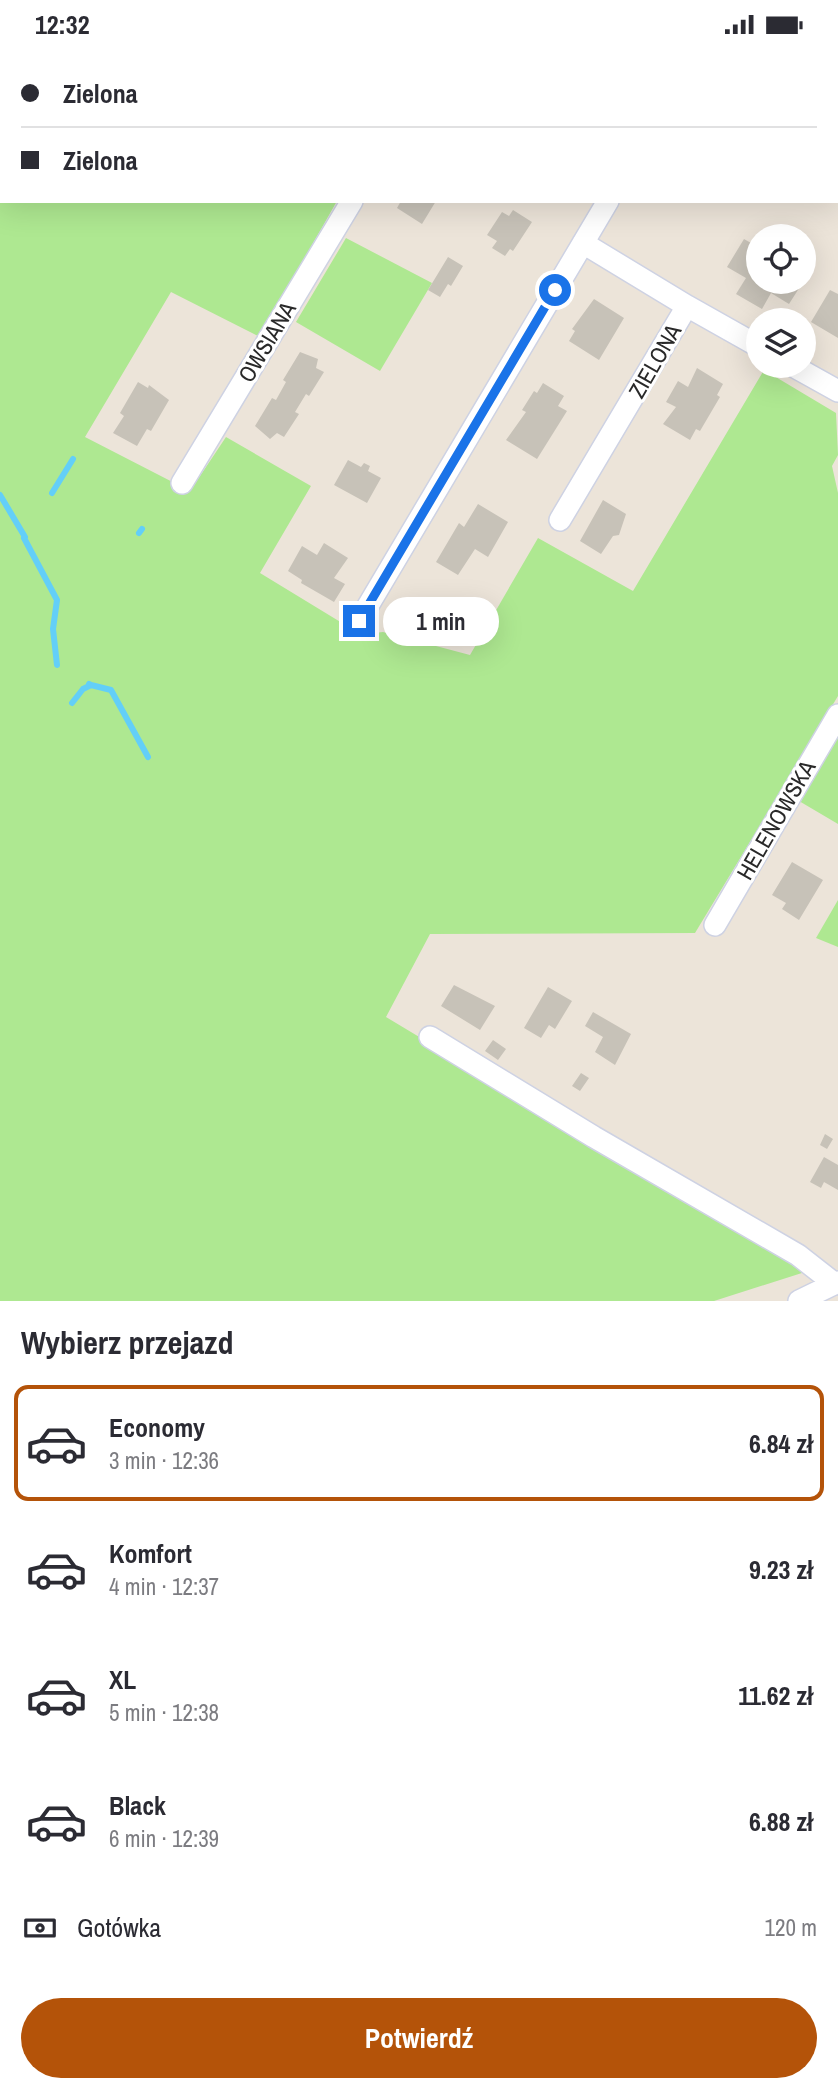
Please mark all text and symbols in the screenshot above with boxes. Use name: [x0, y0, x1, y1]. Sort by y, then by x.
text: 12:32: [35, 7, 90, 42]
text: Zielona: [63, 76, 138, 111]
text: Zielona: [63, 143, 138, 178]
map controls: [746, 224, 816, 378]
button: locate: [746, 224, 816, 294]
route start: [539, 274, 571, 306]
street label: OWSIANA: [230, 295, 303, 388]
button: layers: [746, 308, 816, 378]
street label: ZIELONA: [621, 318, 688, 403]
callout: 1 min: [384, 597, 499, 645]
route end: [343, 605, 375, 637]
text: 1 min: [416, 606, 466, 637]
street label: HELENOWSKA: [729, 754, 822, 885]
text: Wybierz przejazd: [21, 1321, 233, 1364]
text: Economy: [109, 1410, 205, 1445]
icon: car: [25, 1412, 88, 1475]
text: 6.84 zł: [749, 1426, 813, 1461]
text: 3 min · 12:36: [109, 1445, 219, 1476]
text: Komfort: [109, 1536, 192, 1571]
icon: car: [25, 1538, 88, 1601]
text: 9.23 zł: [749, 1552, 813, 1587]
text: 4 min · 12:37: [109, 1571, 219, 1602]
text: XL: [109, 1662, 136, 1697]
icon: car: [25, 1664, 88, 1727]
text: 11.62 zł: [738, 1678, 813, 1713]
text: 5 min · 12:38: [109, 1697, 219, 1728]
text: Black: [109, 1788, 166, 1823]
icon: car: [25, 1790, 88, 1853]
text: 6.88 zł: [749, 1804, 813, 1839]
text: 6 min · 12:39: [109, 1823, 219, 1854]
icon: cash: [21, 1909, 59, 1947]
text: Gotówka: [77, 1910, 161, 1945]
text: 120 m: [765, 1912, 817, 1943]
button: Potwierdź: [21, 1998, 817, 2078]

